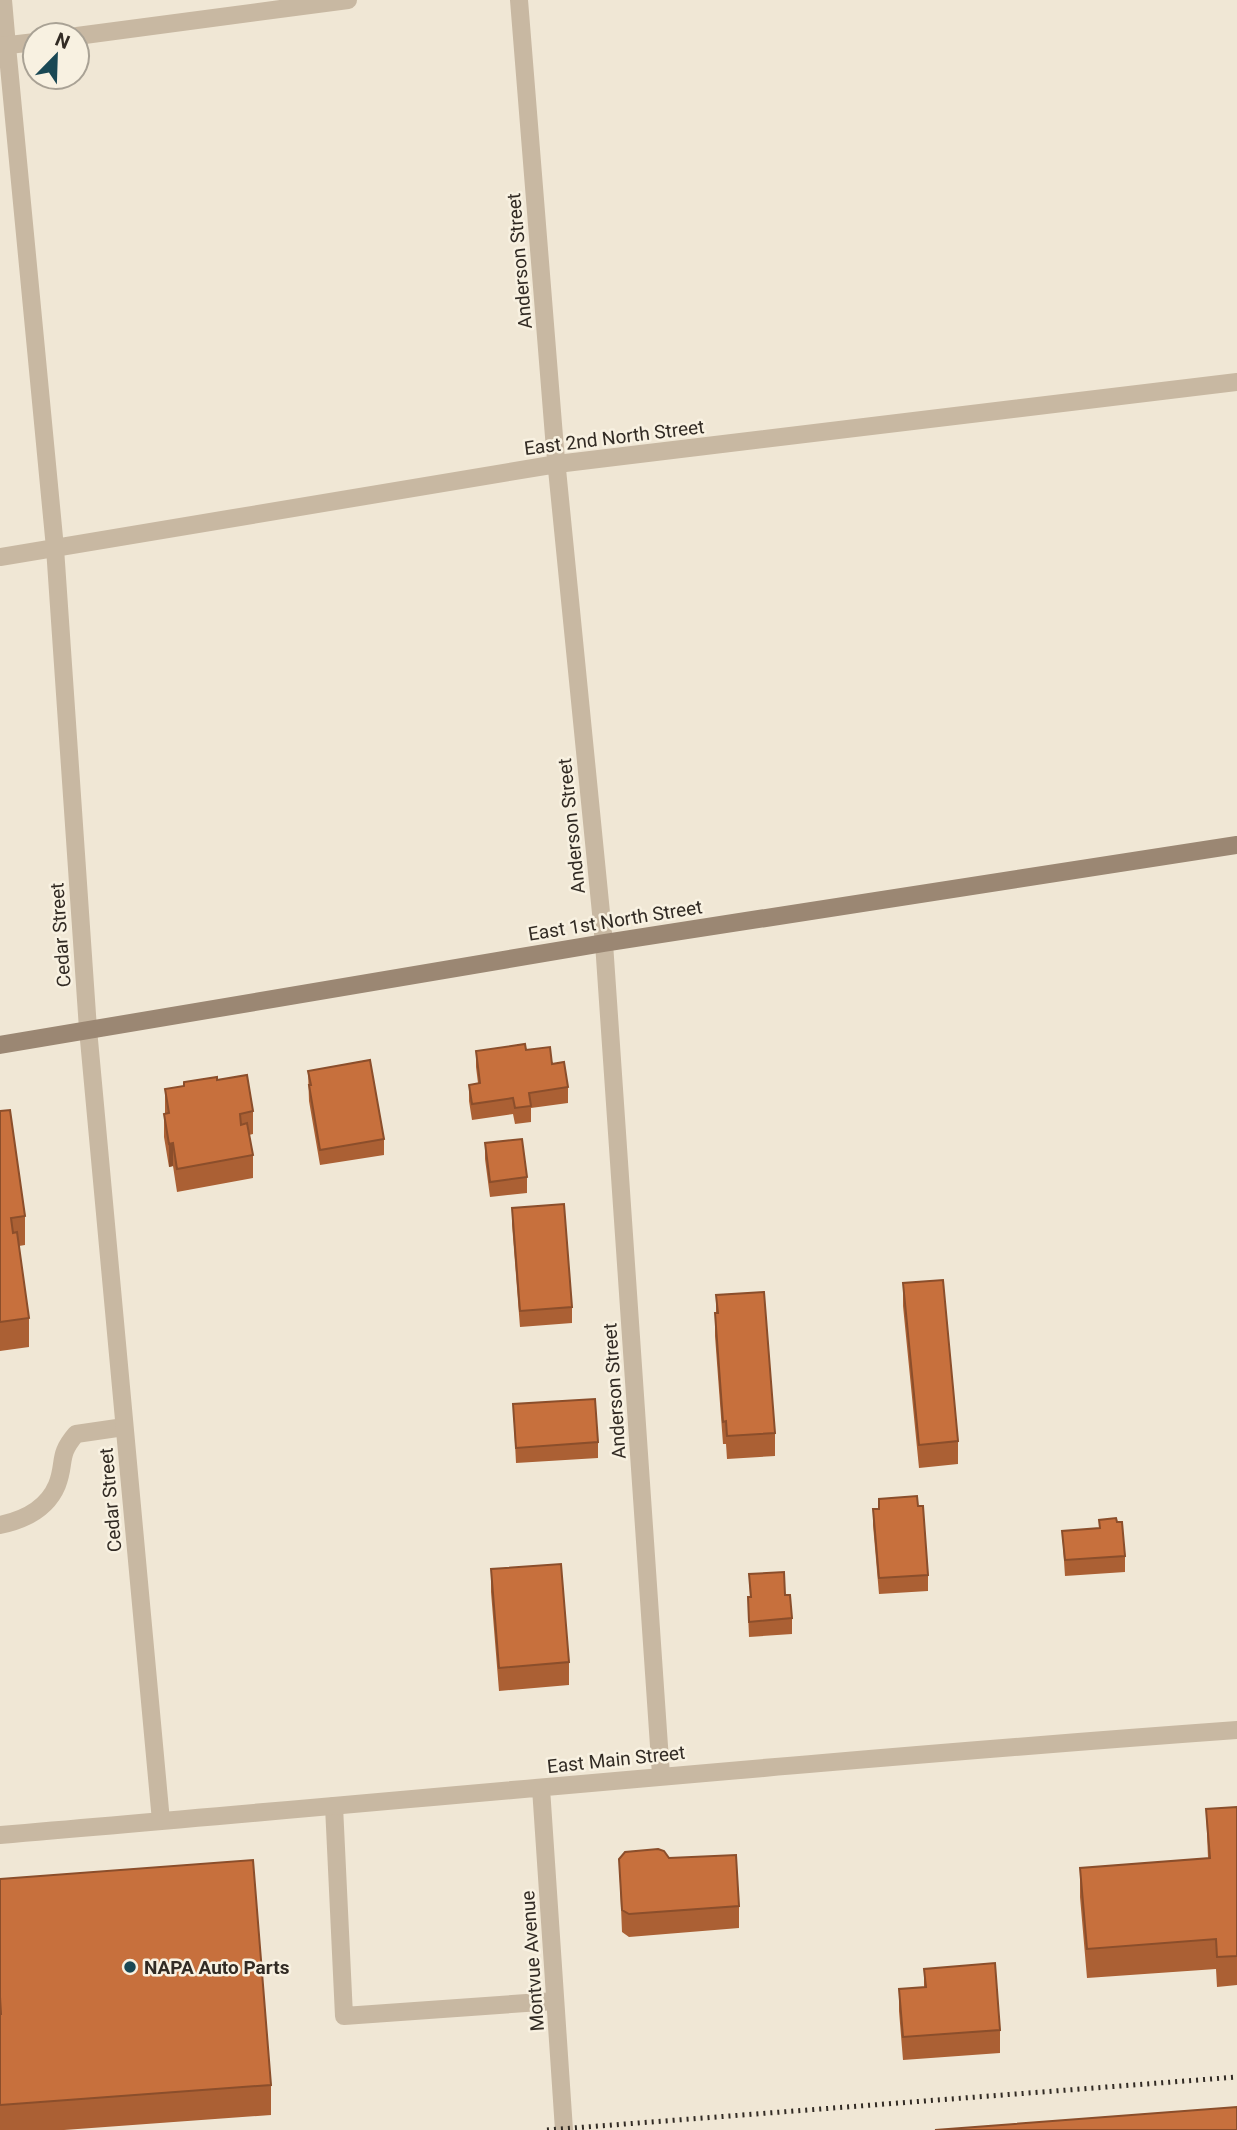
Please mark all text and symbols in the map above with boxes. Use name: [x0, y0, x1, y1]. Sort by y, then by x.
north arrow: [21, 21, 91, 91]
text: N: [52, 28, 73, 54]
street label: Anderson Street: [502, 192, 537, 330]
street label: East 2nd North Street: [523, 415, 705, 460]
street label: Anderson Street: [553, 757, 590, 895]
street label: Cedar Street: [45, 882, 76, 988]
street label: East 1st North Street: [526, 895, 704, 946]
street label: Anderson Street: [598, 1322, 631, 1460]
street label: Cedar Street: [94, 1447, 127, 1553]
street label: East Main Street: [546, 1741, 686, 1778]
street label: Montvue Avenue: [516, 1890, 549, 2032]
place label: NAPA Auto Parts: [144, 1956, 290, 1979]
marker: NAPA Auto Parts: [122, 1959, 138, 1975]

